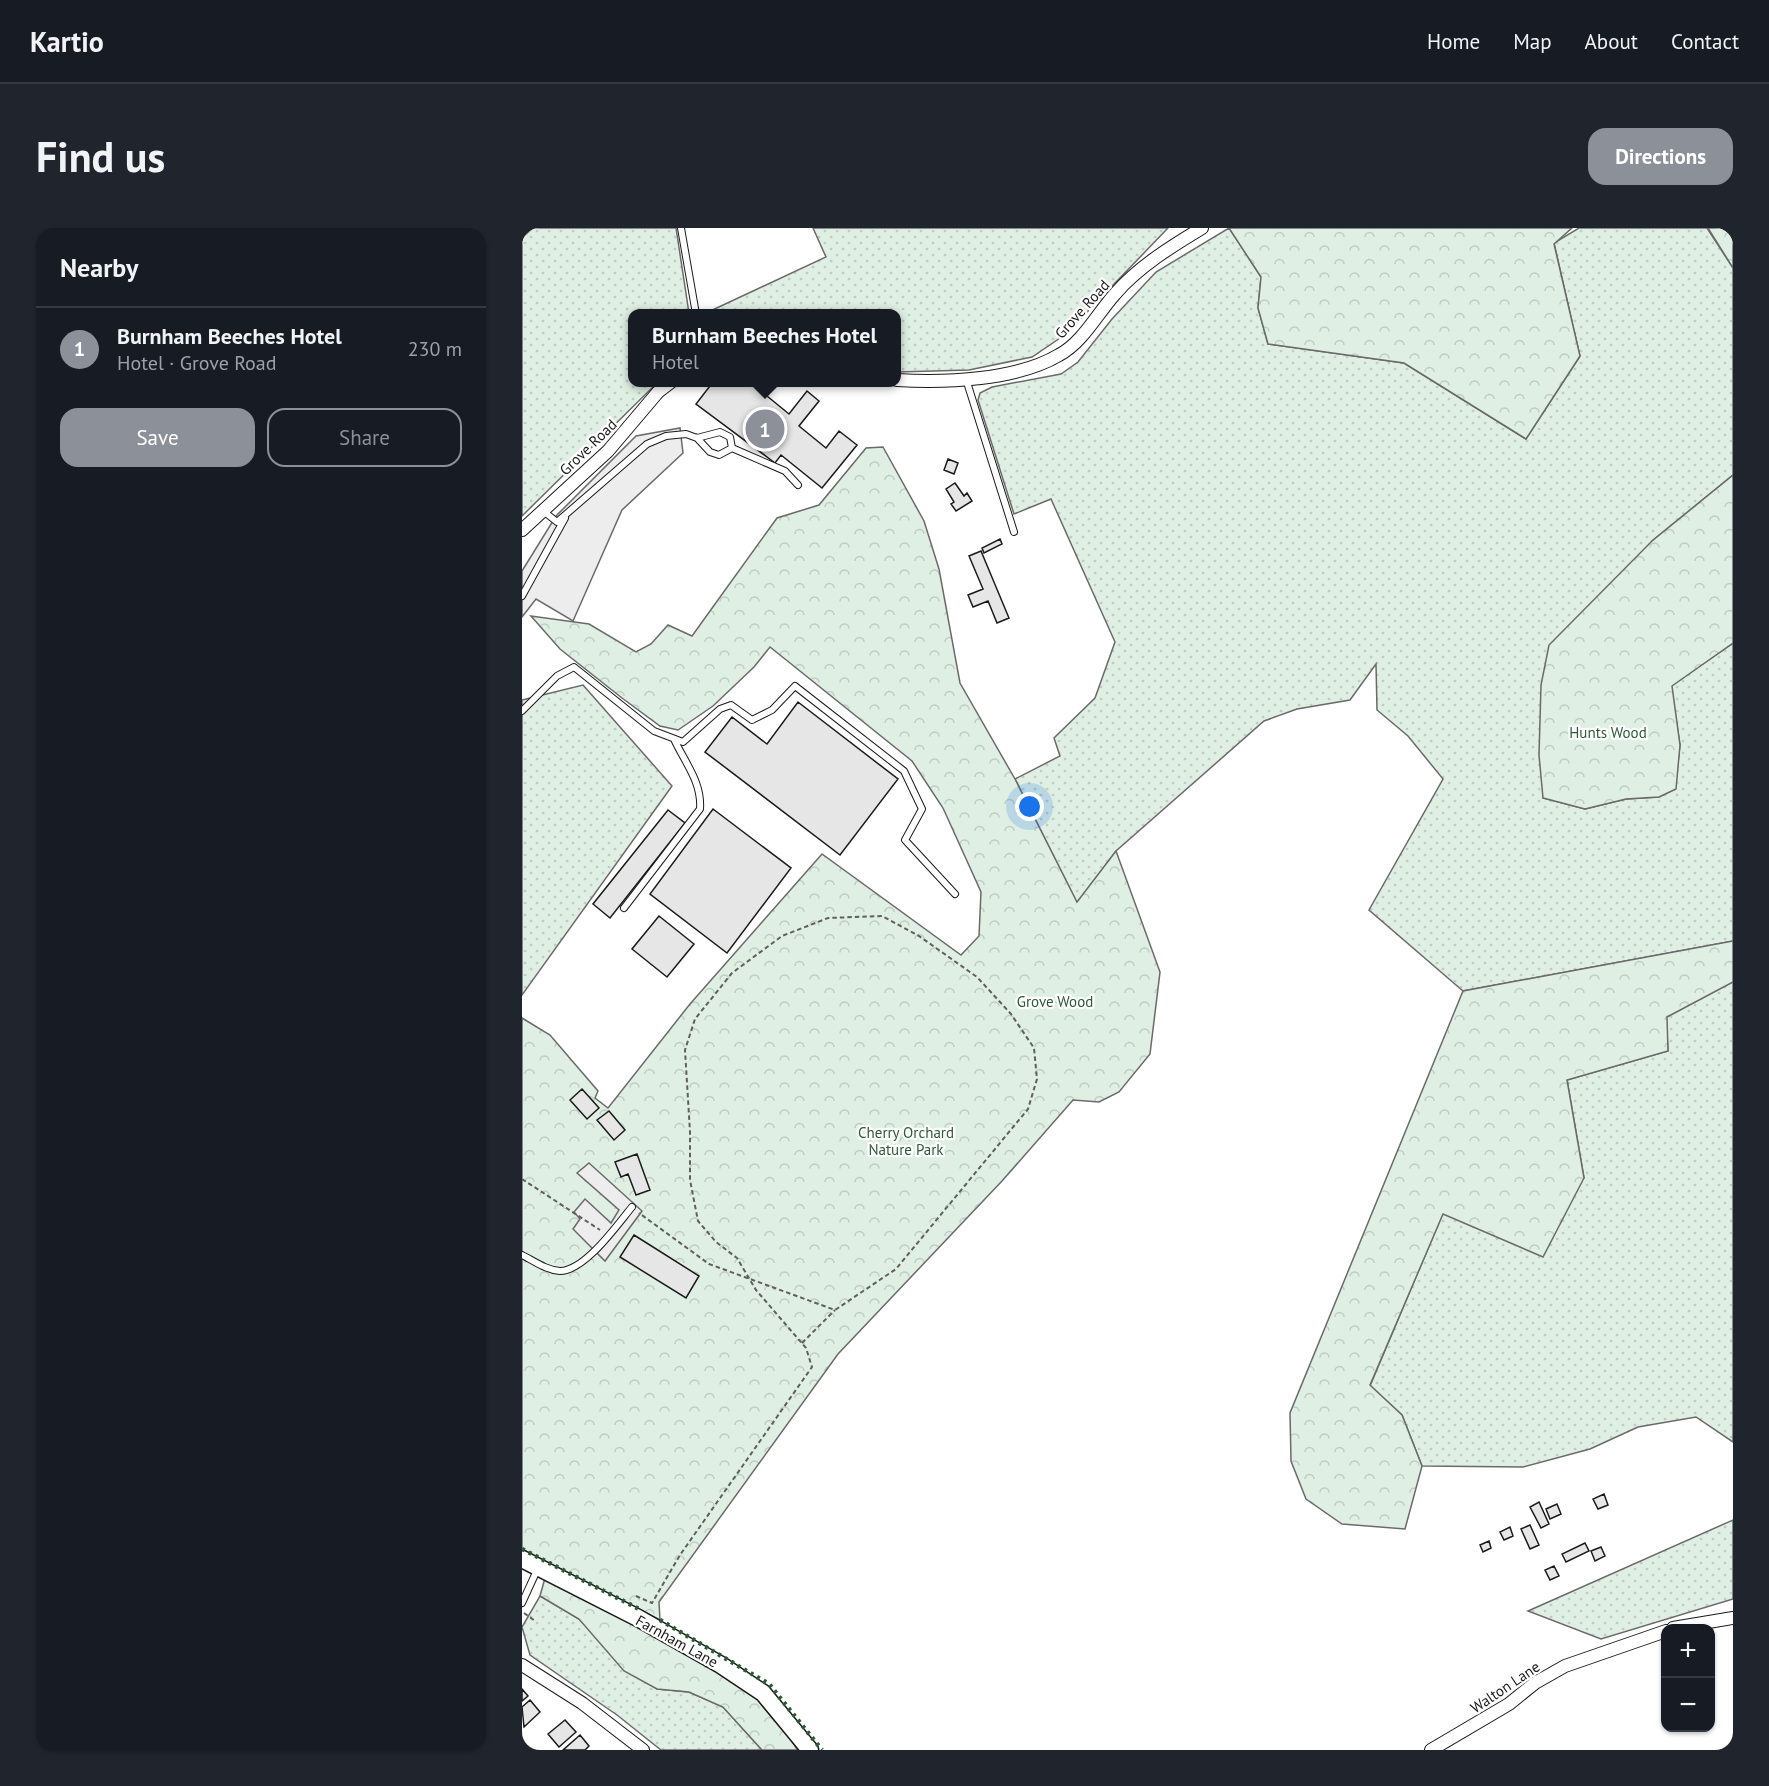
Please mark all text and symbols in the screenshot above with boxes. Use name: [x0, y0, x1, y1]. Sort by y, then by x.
text: Kartio: [30, 23, 104, 60]
text: Home: [1427, 28, 1480, 55]
text: Map: [1513, 28, 1552, 55]
text: About: [1585, 28, 1638, 55]
text: Contact: [1671, 28, 1739, 55]
button: Directions: [1588, 128, 1733, 185]
text: Find us: [36, 129, 165, 184]
text: Nearby: [60, 251, 138, 284]
street label: Grove Road: [1051, 276, 1113, 342]
popup: [628, 309, 901, 387]
text: Burnham Beeches Hotel: [652, 321, 877, 349]
text: Burnham Beeches Hotel: [117, 322, 342, 350]
text: 1: [74, 336, 85, 362]
text: 230 m: [408, 336, 462, 362]
text: Hotel: [652, 349, 699, 375]
text: Hotel · Grove Road: [117, 350, 277, 376]
pin: 1: [746, 406, 784, 452]
button: Save: [60, 408, 255, 467]
button: Share: [267, 408, 462, 467]
street label: Grove Road: [555, 415, 621, 479]
park label: Hunts Wood: [1569, 723, 1647, 742]
your location: [1015, 792, 1044, 821]
park label: Grove Wood: [1017, 992, 1093, 1011]
park label: Cherry Orchard Nature Park: [858, 1123, 954, 1159]
street label: Farnham Lane: [633, 1611, 721, 1671]
map controls: [1661, 1624, 1715, 1732]
button: +: [1661, 1624, 1715, 1678]
street label: Walton Lane: [1467, 1657, 1543, 1717]
button: −: [1661, 1678, 1715, 1732]

